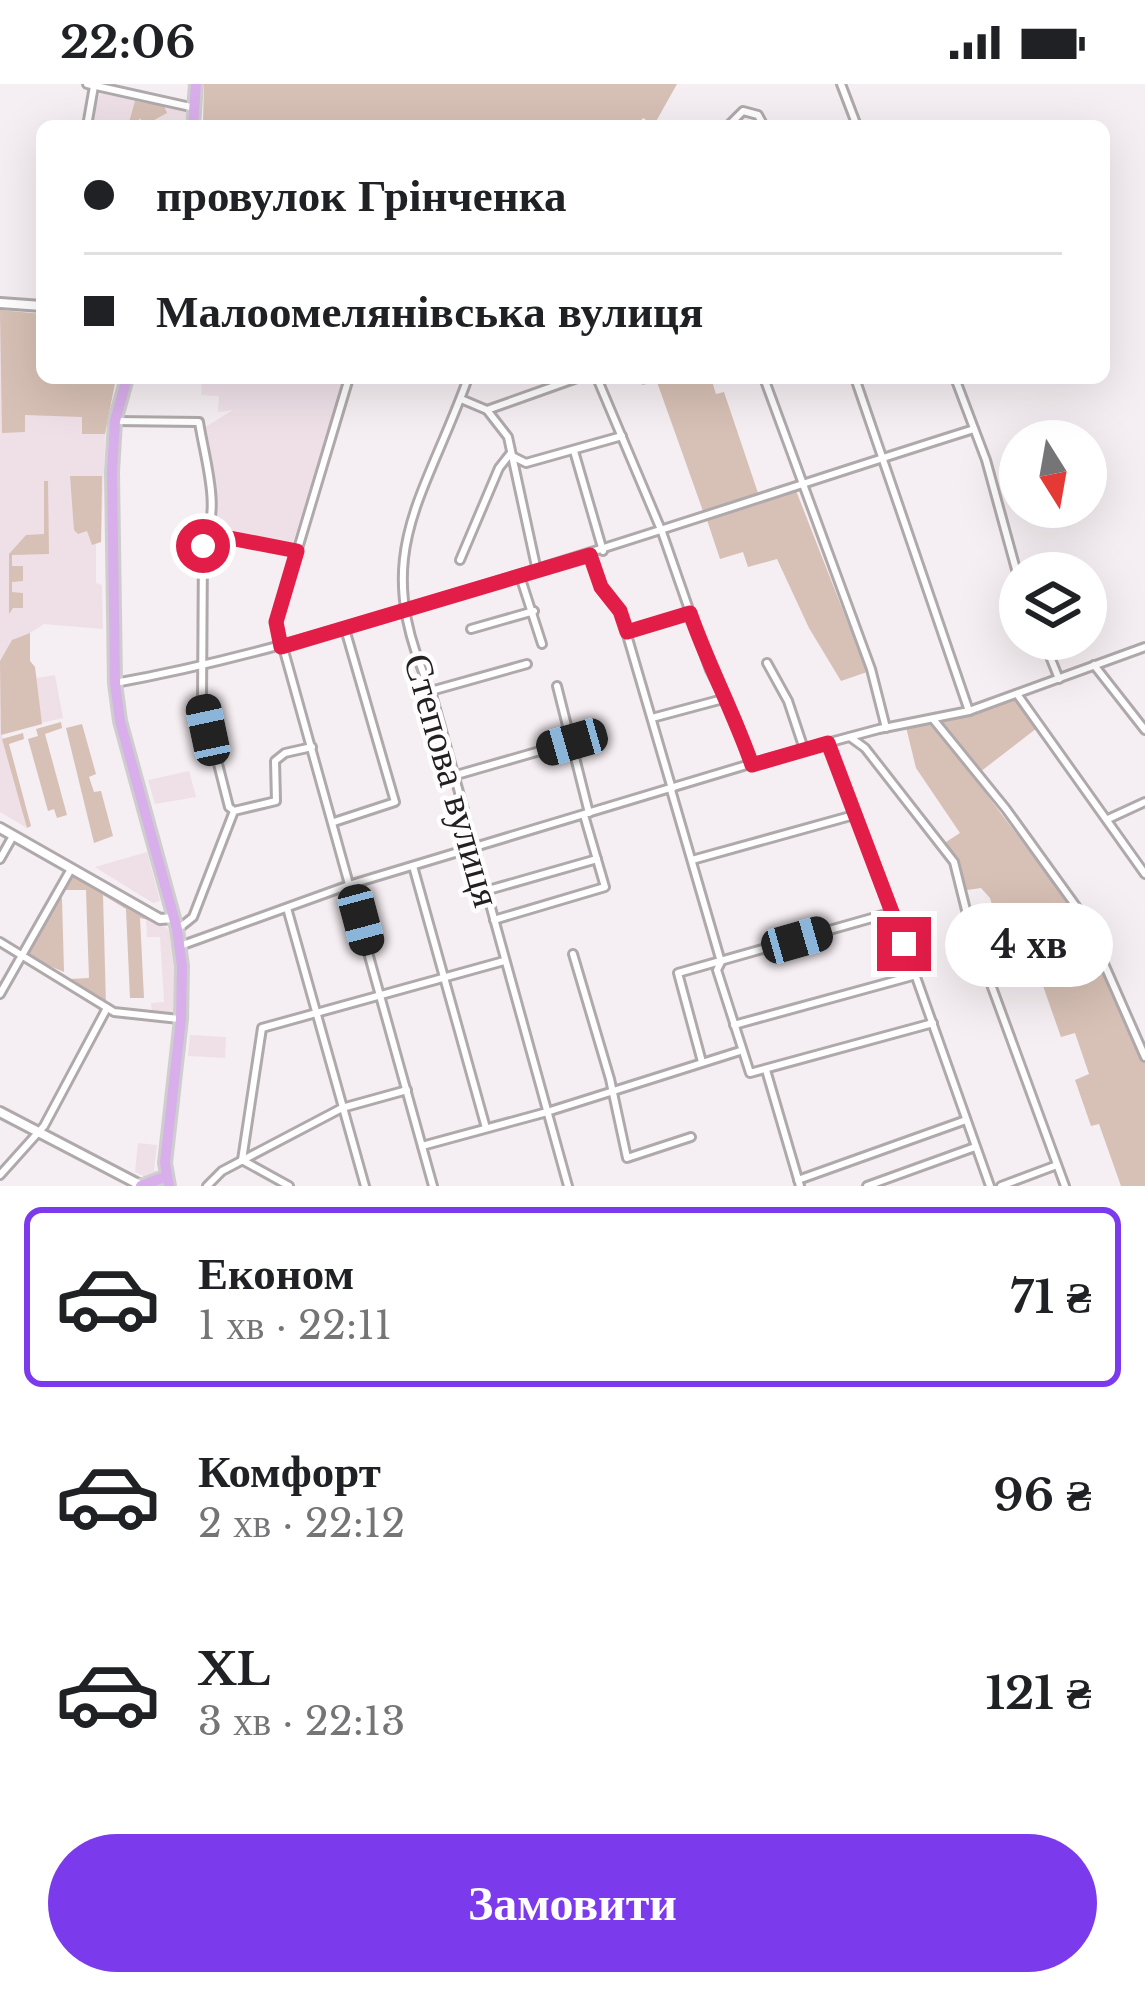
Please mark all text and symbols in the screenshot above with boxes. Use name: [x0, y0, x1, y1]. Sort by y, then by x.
text: 22:06: [60, 14, 196, 70]
text: провулок Грінченка: [156, 167, 566, 223]
text: Малоомелянівська вулиця: [156, 283, 703, 339]
north arrow: [999, 420, 1107, 528]
map controls: [999, 420, 1107, 660]
route start: [176, 519, 230, 573]
button: layers: [999, 552, 1107, 660]
street label: Степова вулиця: [393, 648, 512, 912]
car: [183, 691, 233, 769]
car: [532, 715, 612, 769]
car: [334, 881, 388, 959]
callout: 4 хв: [946, 902, 1114, 986]
car: [757, 913, 837, 967]
route end: [877, 917, 931, 971]
text: 4 хв: [991, 920, 1067, 969]
icon: car: [54, 1243, 162, 1351]
text: Економ: [198, 1245, 354, 1301]
text: 71 ₴: [1010, 1269, 1091, 1325]
text: 1 хв · 22:11: [198, 1301, 392, 1350]
icon: car: [54, 1441, 162, 1549]
text: Комфорт: [198, 1443, 381, 1499]
text: 96 ₴: [993, 1467, 1091, 1523]
text: 2 хв · 22:12: [198, 1499, 405, 1548]
icon: car: [54, 1639, 162, 1747]
text: XL: [198, 1641, 270, 1697]
text: 121 ₴: [985, 1665, 1091, 1721]
text: 3 хв · 22:13: [198, 1697, 405, 1746]
button: Замовити: [48, 1834, 1097, 1972]

